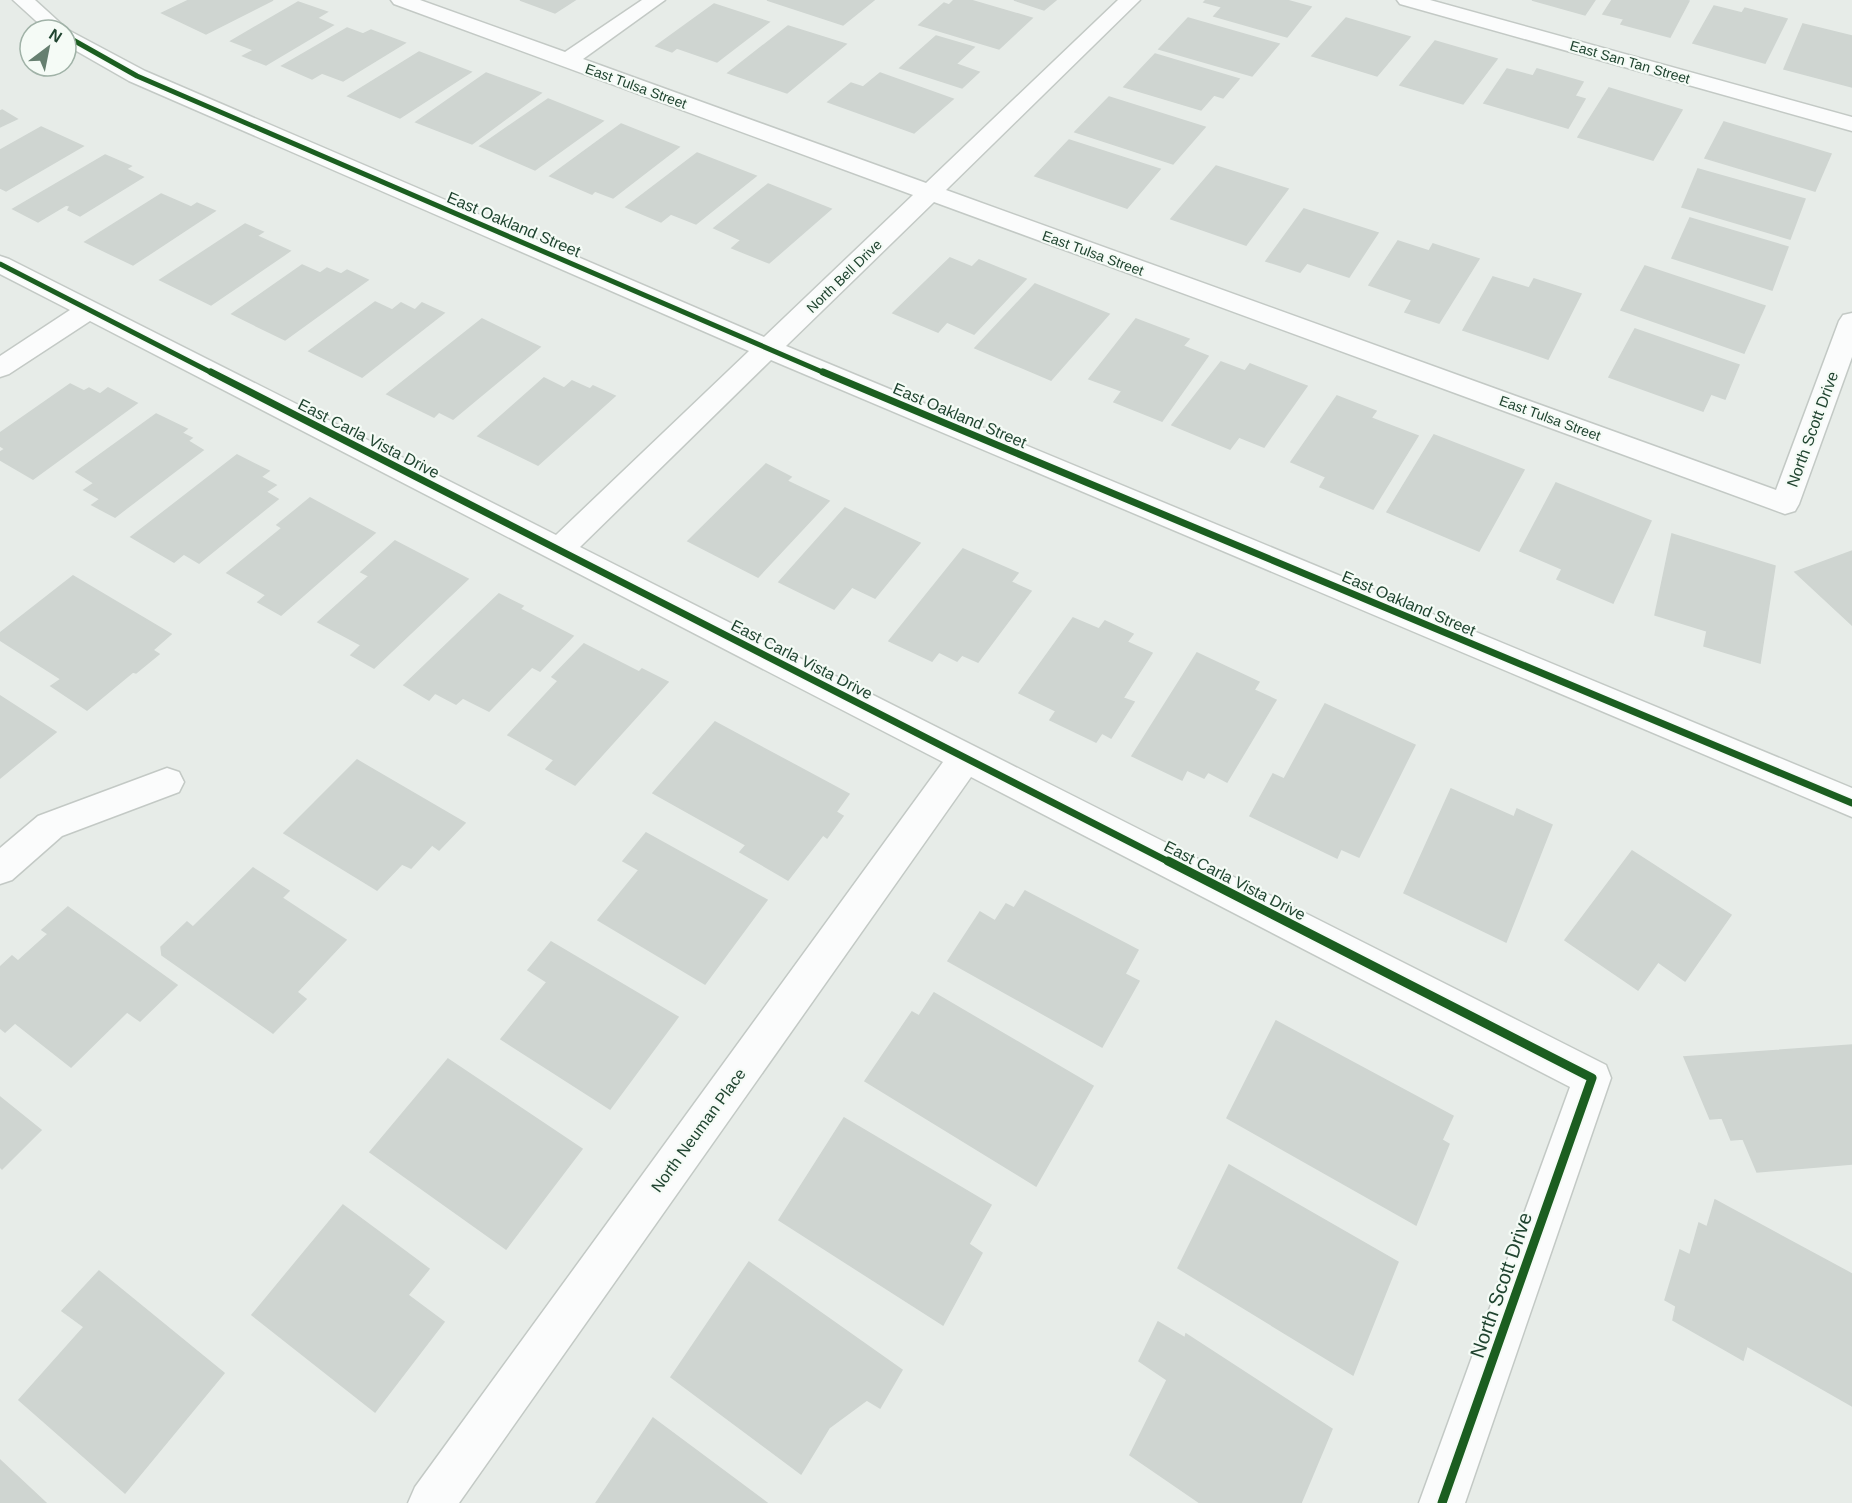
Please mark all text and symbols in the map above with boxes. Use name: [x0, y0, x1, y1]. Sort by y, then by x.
north arrow: [18, 18, 78, 78]
text: N: [46, 25, 65, 46]
street label: East San Tan Street: [1568, 37, 1692, 87]
street label: East Tulsa Street: [583, 60, 689, 112]
street label: East Oakland Street: [445, 189, 584, 260]
street label: East Tulsa Street: [1040, 227, 1146, 279]
street label: North Bell Drive: [803, 236, 885, 316]
street label: North Scott Drive: [1784, 369, 1841, 489]
street label: East Oakland Street: [891, 380, 1030, 451]
street label: East Tulsa Street: [1497, 392, 1603, 444]
street label: East Carla Vista Drive: [295, 395, 442, 482]
street label: East Oakland Street: [1340, 568, 1479, 639]
street label: East Carla Vista Drive: [728, 616, 875, 703]
street label: East Carla Vista Drive: [1161, 837, 1308, 924]
street label: North Neuman Place: [648, 1065, 749, 1195]
street label: North Scott Drive: [1466, 1209, 1536, 1361]

